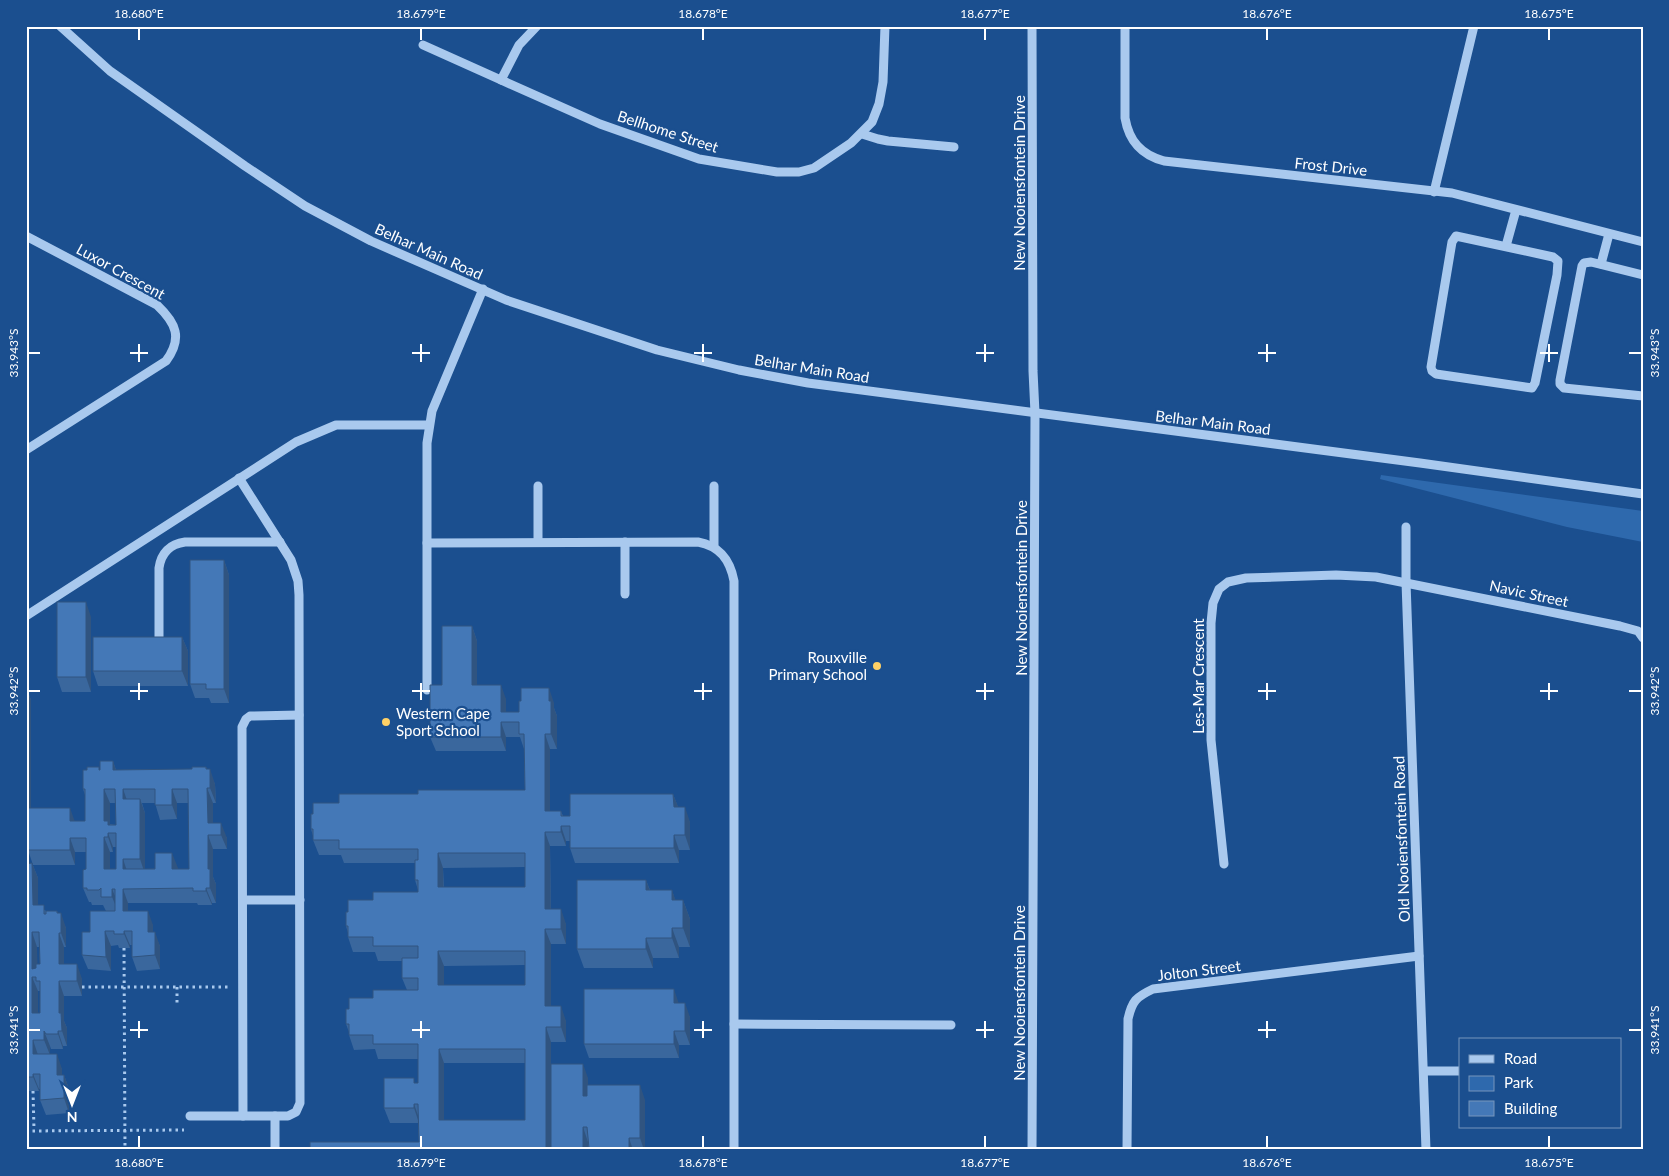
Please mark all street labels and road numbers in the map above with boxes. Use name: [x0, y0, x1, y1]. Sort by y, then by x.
street label: New Nooiensfontein Drive: [1010, 95, 1028, 271]
street label: Bellhome Street: [615, 106, 721, 156]
street label: Frost Drive: [1294, 153, 1368, 179]
street label: Belhar Main Road: [372, 219, 486, 283]
street label: Luxor Crescent: [74, 239, 169, 303]
street label: Belhar Main Road: [753, 350, 871, 386]
street label: Belhar Main Road: [1154, 406, 1272, 438]
street label: New Nooiensfontein Drive: [1012, 500, 1030, 676]
street label: Navic Street: [1488, 576, 1571, 610]
street label: Les-Mar Crescent: [1189, 618, 1207, 734]
street label: Old Nooiensfontein Road: [1389, 756, 1413, 922]
street label: New Nooiensfontein Drive: [1010, 905, 1028, 1081]
street label: Jolton Street: [1156, 956, 1242, 984]

